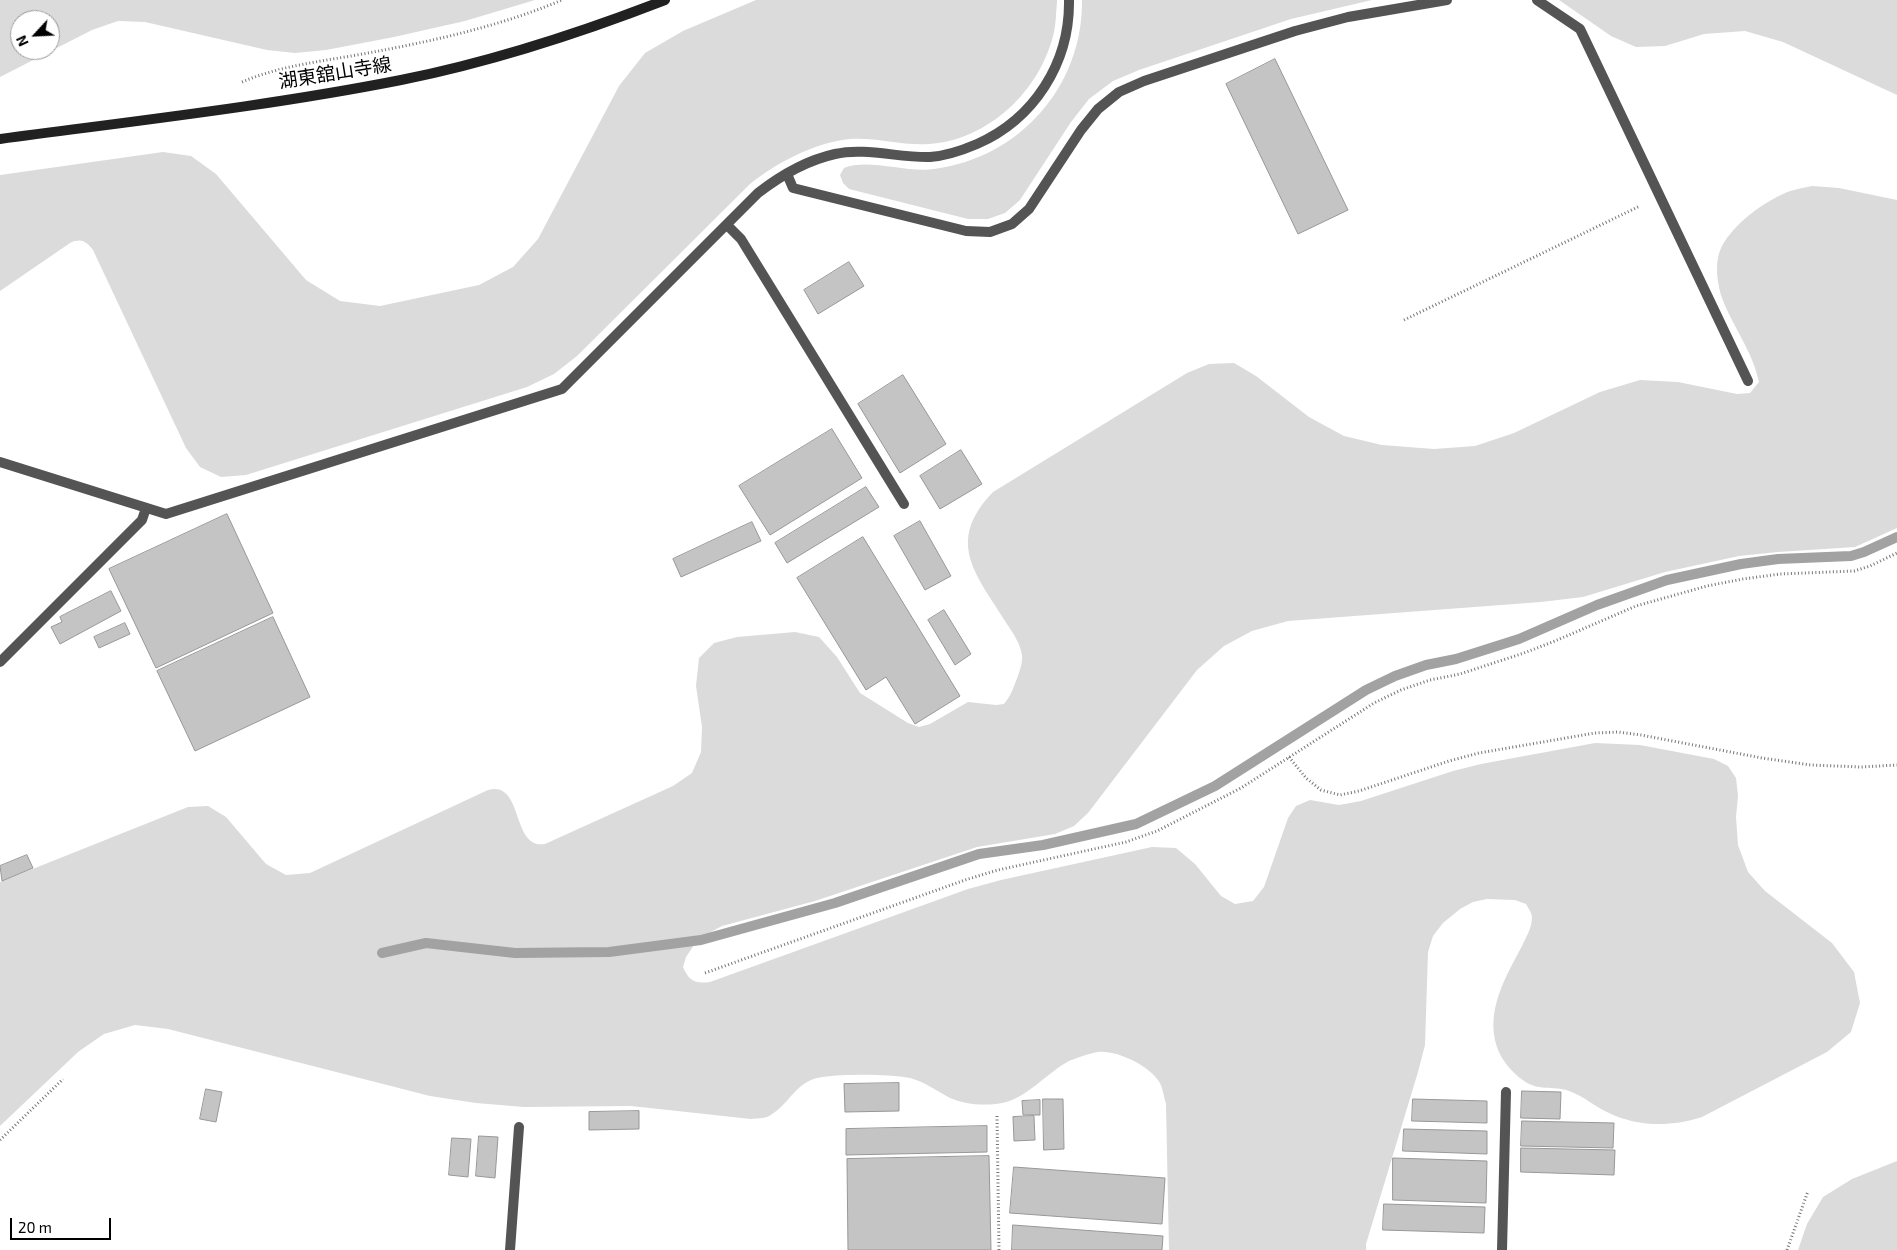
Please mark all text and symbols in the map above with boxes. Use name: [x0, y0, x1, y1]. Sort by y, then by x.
north arrow: [10, 10, 60, 60]
text: N: [12, 33, 32, 49]
street label: 湖東舘山寺線: [277, 53, 393, 93]
scale bar: [12, 1208, 114, 1240]
text: 20 m: [18, 1218, 52, 1236]

